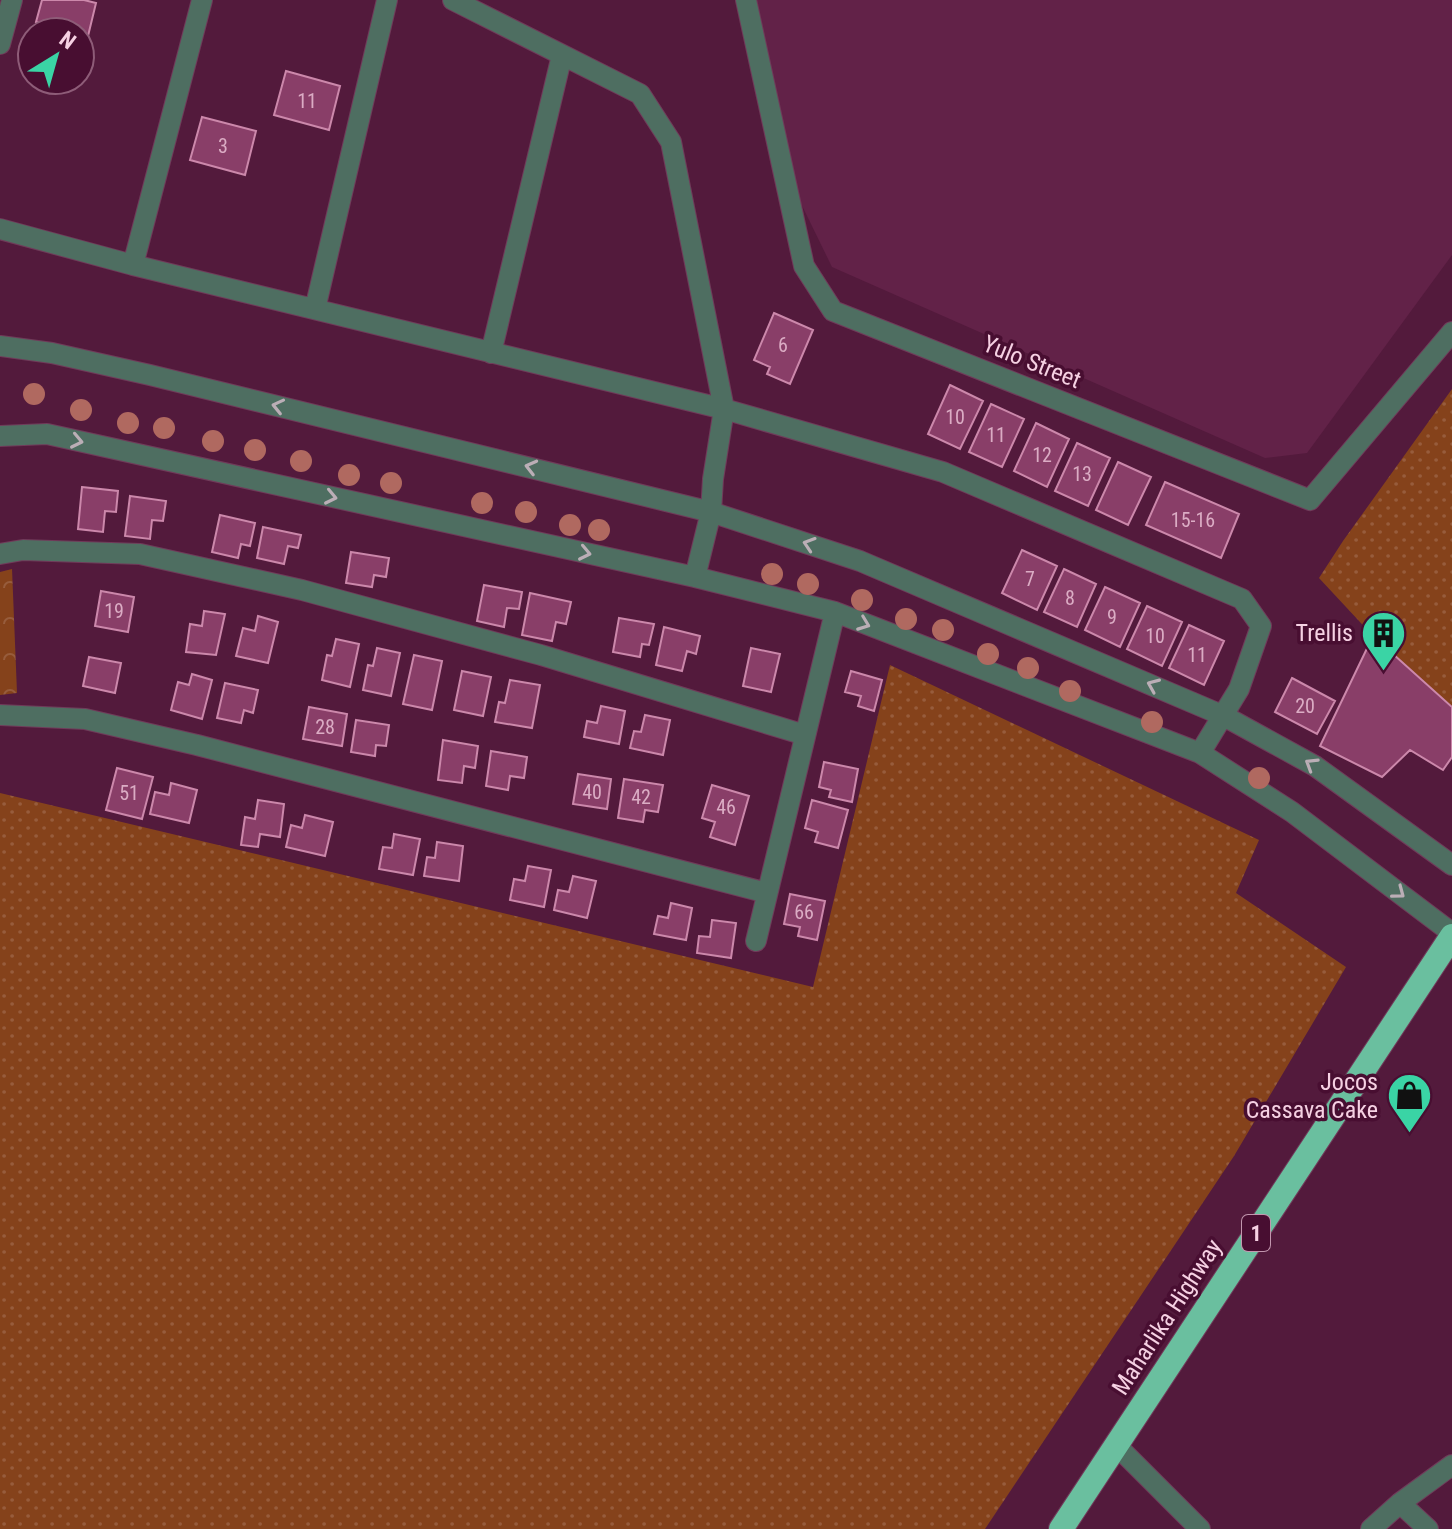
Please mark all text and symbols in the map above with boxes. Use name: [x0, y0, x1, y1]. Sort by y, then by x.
north arrow: [16, 16, 96, 96]
text: N: [55, 26, 81, 54]
house number: 11: [297, 89, 317, 113]
house number: 3: [218, 134, 228, 158]
street label: Yulo Street: [979, 330, 1085, 394]
house number: 6: [778, 333, 788, 357]
one-way arrow: [272, 398, 286, 415]
house number: 10: [945, 405, 965, 429]
house number: 11: [986, 423, 1006, 447]
one-way arrow: [70, 432, 84, 449]
house number: 12: [1032, 443, 1052, 467]
one-way arrow: [525, 460, 538, 477]
house number: 13: [1072, 462, 1092, 486]
one-way arrow: [324, 488, 337, 505]
house number: 15-16: [1171, 508, 1215, 532]
one-way arrow: [802, 537, 816, 553]
one-way arrow: [578, 544, 591, 561]
house number: 7: [1025, 567, 1035, 591]
house number: 8: [1065, 586, 1075, 610]
house number: 19: [104, 599, 124, 623]
house number: 9: [1107, 605, 1117, 629]
building icon: Trellis: [1360, 609, 1408, 672]
one-way arrow: [856, 614, 870, 631]
place label: Trellis: [1296, 619, 1353, 647]
house number: 10: [1145, 624, 1165, 648]
house number: 11: [1187, 643, 1207, 667]
one-way arrow: [1146, 678, 1160, 695]
house number: 20: [1295, 694, 1315, 718]
house number: 28: [315, 715, 335, 739]
one-way arrow: [1305, 759, 1320, 774]
house number: 40: [582, 780, 602, 804]
house number: 51: [119, 781, 139, 805]
house number: 42: [631, 785, 651, 809]
house number: 46: [716, 795, 736, 819]
one-way arrow: [1390, 884, 1405, 898]
house number: 66: [794, 900, 814, 924]
place label: Jocos Cassava Cake: [1246, 1068, 1378, 1124]
shop icon: Jocos Cassava Cake: [1385, 1072, 1433, 1135]
road number: 1: [1242, 1215, 1270, 1251]
street label: Maharlika Highway: [1106, 1234, 1228, 1400]

